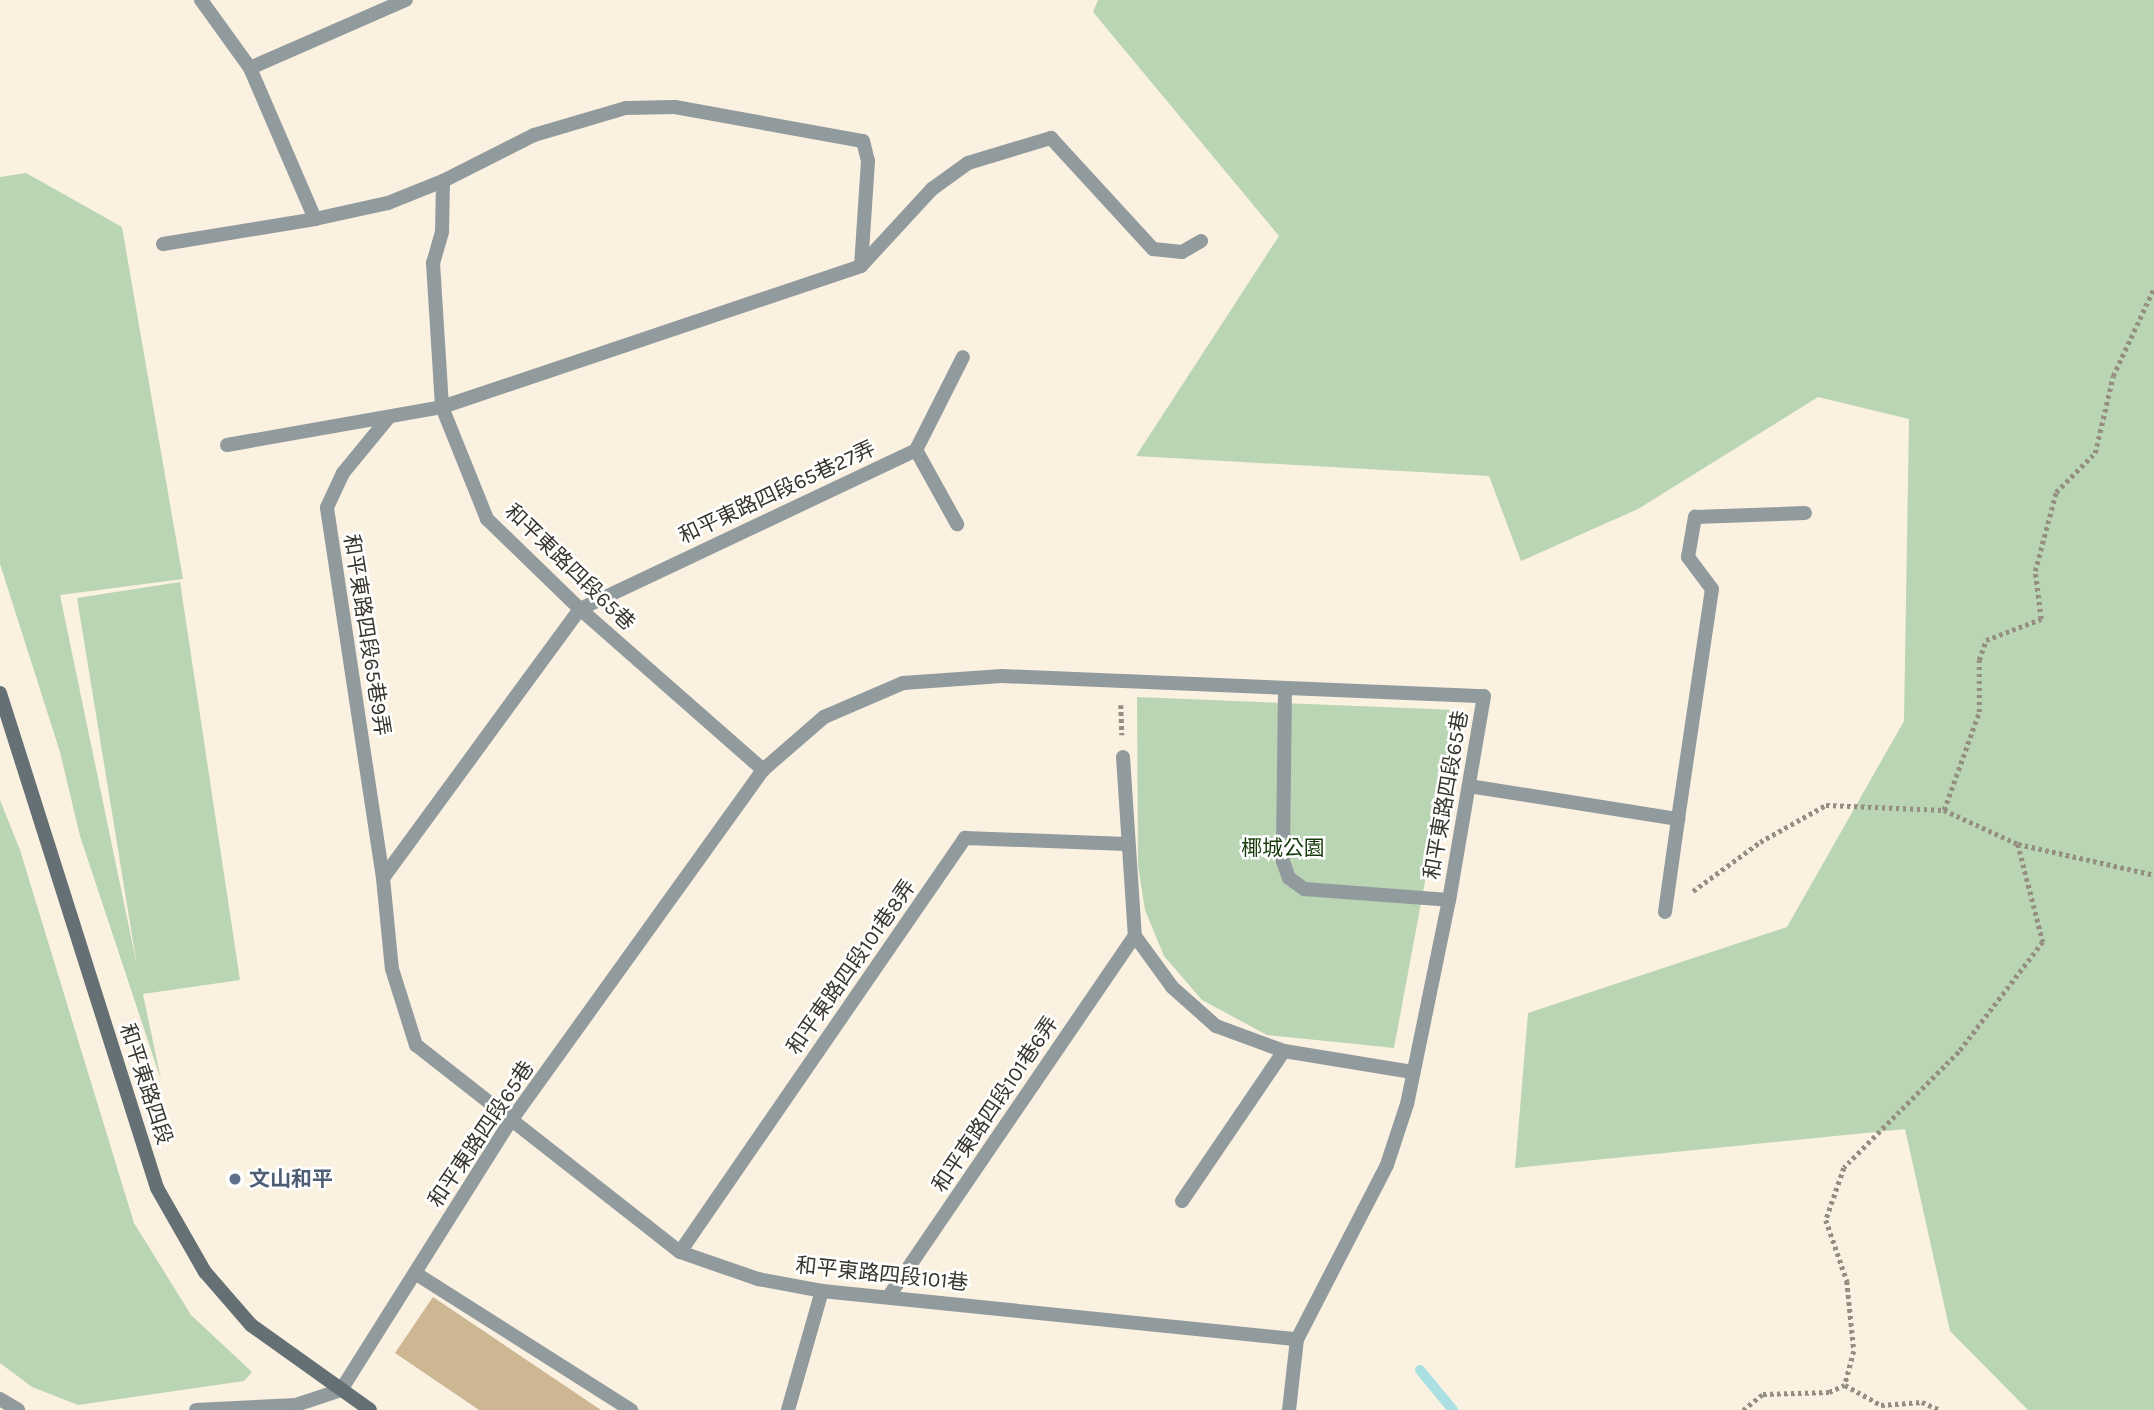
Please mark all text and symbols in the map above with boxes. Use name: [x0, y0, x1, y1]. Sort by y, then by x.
street label: 和平東路四段65巷27弄: [675, 435, 879, 549]
street label: 和平東路四段65巷: [500, 499, 640, 635]
street label: 和平東路四段65巷9弄: [339, 532, 395, 738]
street label: 和平東路四段65巷: [1419, 709, 1473, 881]
park label: 椰城公園: [1241, 835, 1325, 861]
street label: 和平東路四段101巷8弄: [781, 875, 921, 1059]
street label: 和平東路四段101巷6弄: [927, 1011, 1063, 1197]
street label: 和平東路四段: [115, 1020, 177, 1148]
street label: 和平東路四段65巷: [423, 1056, 539, 1212]
place label: 文山和平: [249, 1166, 333, 1192]
marker: 文山和平: [227, 1171, 243, 1187]
street label: 和平東路四段101巷: [794, 1252, 970, 1296]

